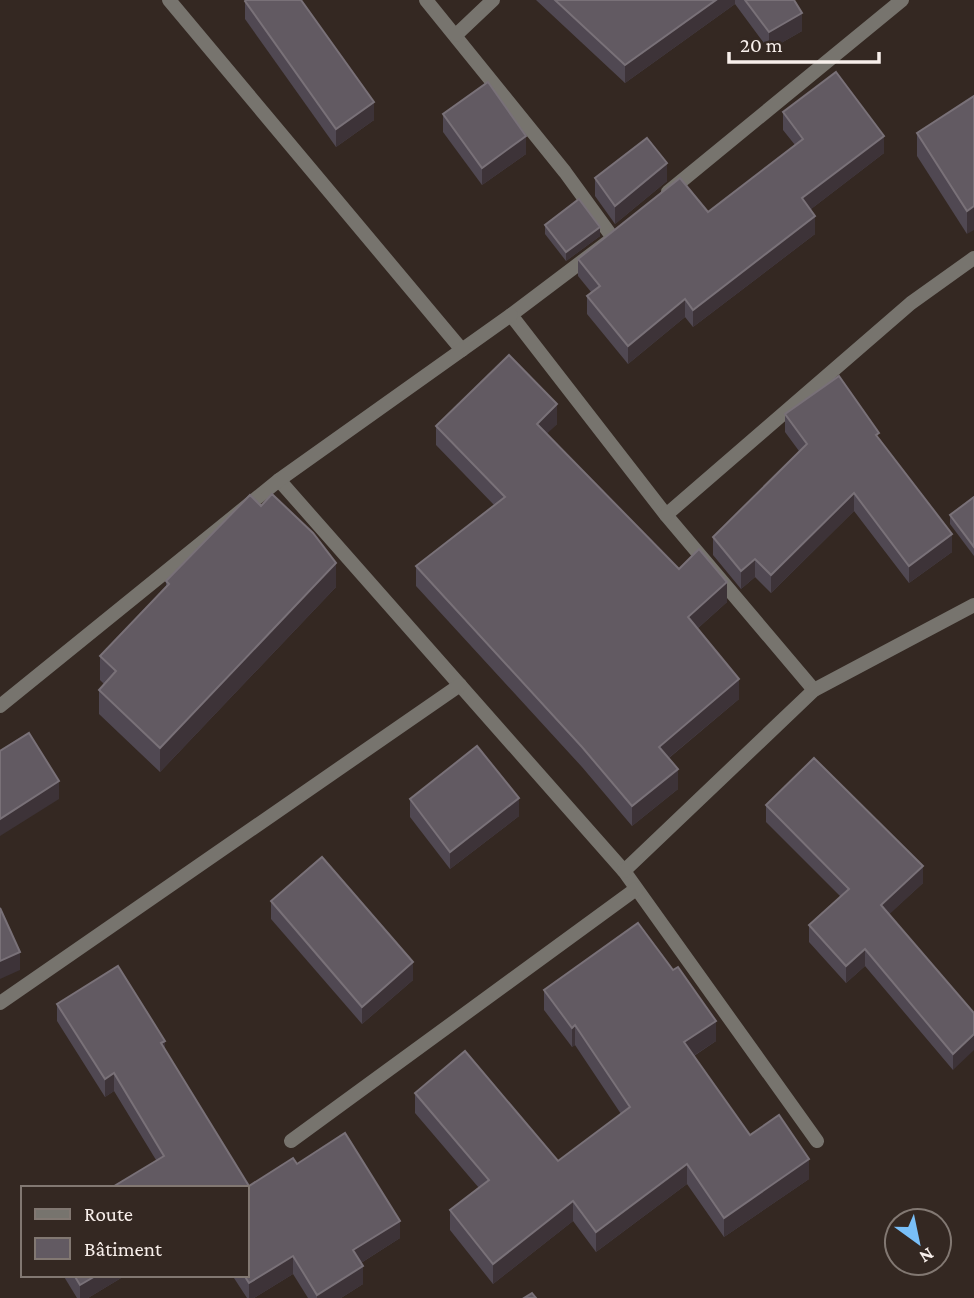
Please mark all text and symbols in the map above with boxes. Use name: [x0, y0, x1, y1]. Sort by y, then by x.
scale bar: [729, 21, 880, 65]
text: 20 m: [740, 33, 783, 57]
legend: [21, 1186, 248, 1277]
text: Route: [84, 1202, 133, 1226]
north arrow: [883, 1207, 953, 1277]
text: Bâtiment: [84, 1237, 163, 1261]
text: N: [916, 1244, 938, 1268]

